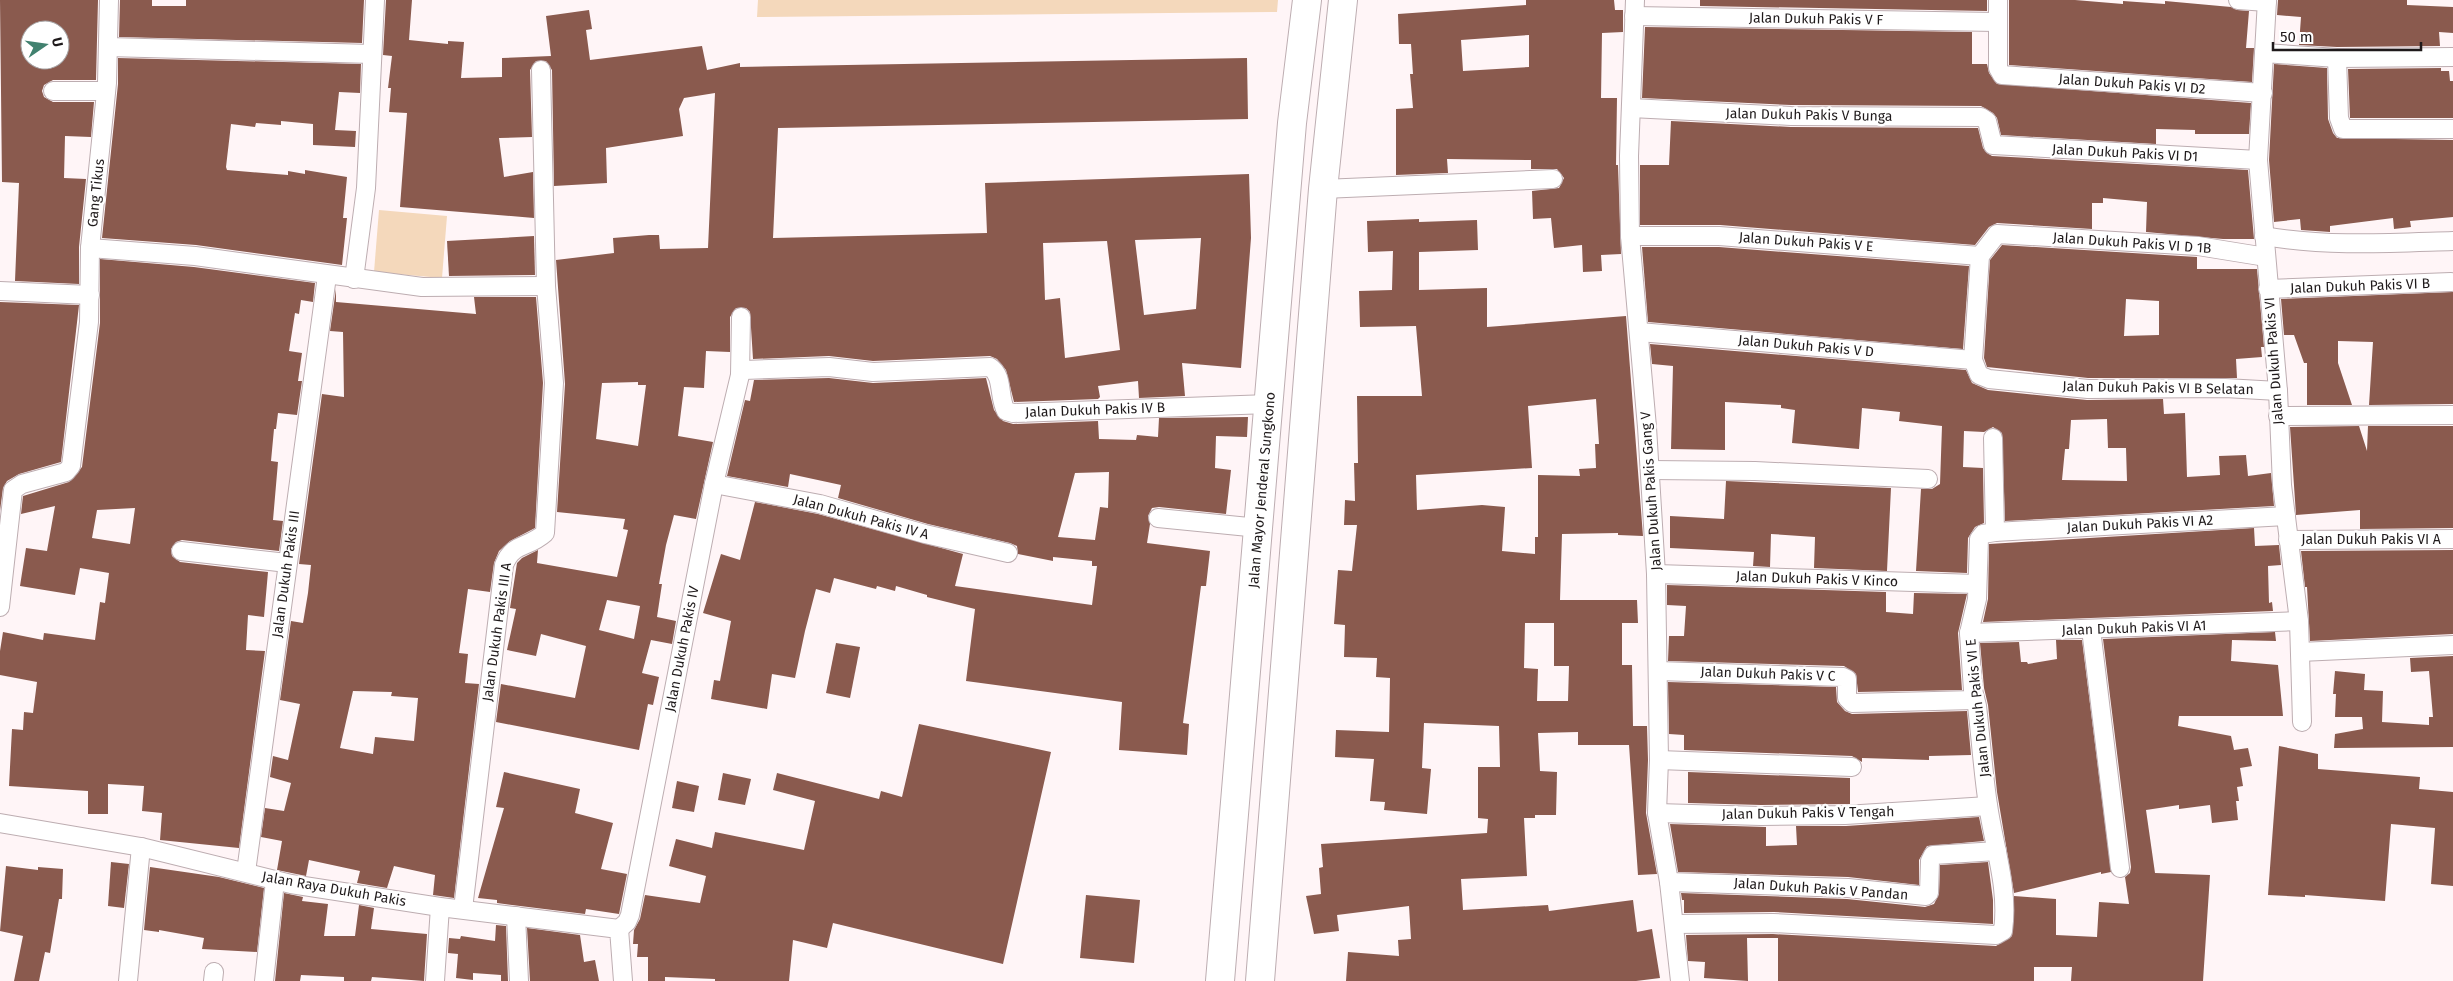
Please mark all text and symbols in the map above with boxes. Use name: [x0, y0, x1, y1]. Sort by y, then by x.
street label: Jalan Dukuh Pakis V F: [1749, 9, 1883, 29]
north arrow: [20, 20, 70, 70]
scale bar: [2273, 20, 2420, 52]
text: 50 m: [2280, 28, 2313, 46]
text: U: [48, 36, 66, 49]
street label: Jalan Dukuh Pakis VI D2: [2058, 70, 2206, 98]
street label: Jalan Dukuh Pakis V Bunga: [1725, 105, 1893, 125]
street label: Jalan Dukuh Pakis VI D1: [2051, 141, 2199, 165]
street label: Gang Tikus: [84, 158, 108, 228]
street label: Jalan Dukuh Pakis V E: [1738, 229, 1874, 255]
street label: Jalan Dukuh Pakis VI D 1B: [2052, 229, 2212, 257]
street label: Jalan Dukuh Pakis VI B: [2290, 275, 2430, 297]
street label: Jalan Dukuh Pakis VI: [2261, 297, 2287, 425]
street label: Jalan Dukuh Pakis V D: [1737, 332, 1875, 360]
street label: Jalan Dukuh Pakis VI B Selatan: [2062, 378, 2254, 398]
street label: Jalan Mayor Jenderal Sungkono: [1245, 391, 1279, 589]
street label: Jalan Dukuh Pakis IV B: [1025, 399, 1165, 421]
street label: Jalan Dukuh Pakis Gang V: [1637, 411, 1665, 571]
street label: Jalan Dukuh Pakis IV A: [791, 491, 931, 543]
street label: Jalan Dukuh Pakis III: [269, 509, 303, 639]
street label: Jalan Dukuh Pakis VI A2: [2066, 512, 2214, 536]
street label: Jalan Dukuh Pakis VI A: [2301, 531, 2441, 548]
street label: Jalan Dukuh Pakis III A: [479, 561, 515, 703]
street label: Jalan Dukuh Pakis V Kinco: [1736, 568, 1898, 590]
street label: Jalan Dukuh Pakis IV: [661, 584, 703, 713]
street label: Jalan Dukuh Pakis VI A1: [2061, 617, 2207, 639]
street label: Jalan Dukuh Pakis VI E: [1962, 638, 1994, 778]
street label: Jalan Dukuh Pakis V C: [1700, 663, 1836, 685]
street label: Jalan Dukuh Pakis V Tengah: [1722, 803, 1894, 823]
street label: Jalan Raya Dukuh Pakis: [261, 868, 408, 910]
street label: Jalan Dukuh Pakis V Pandan: [1733, 874, 1909, 904]

